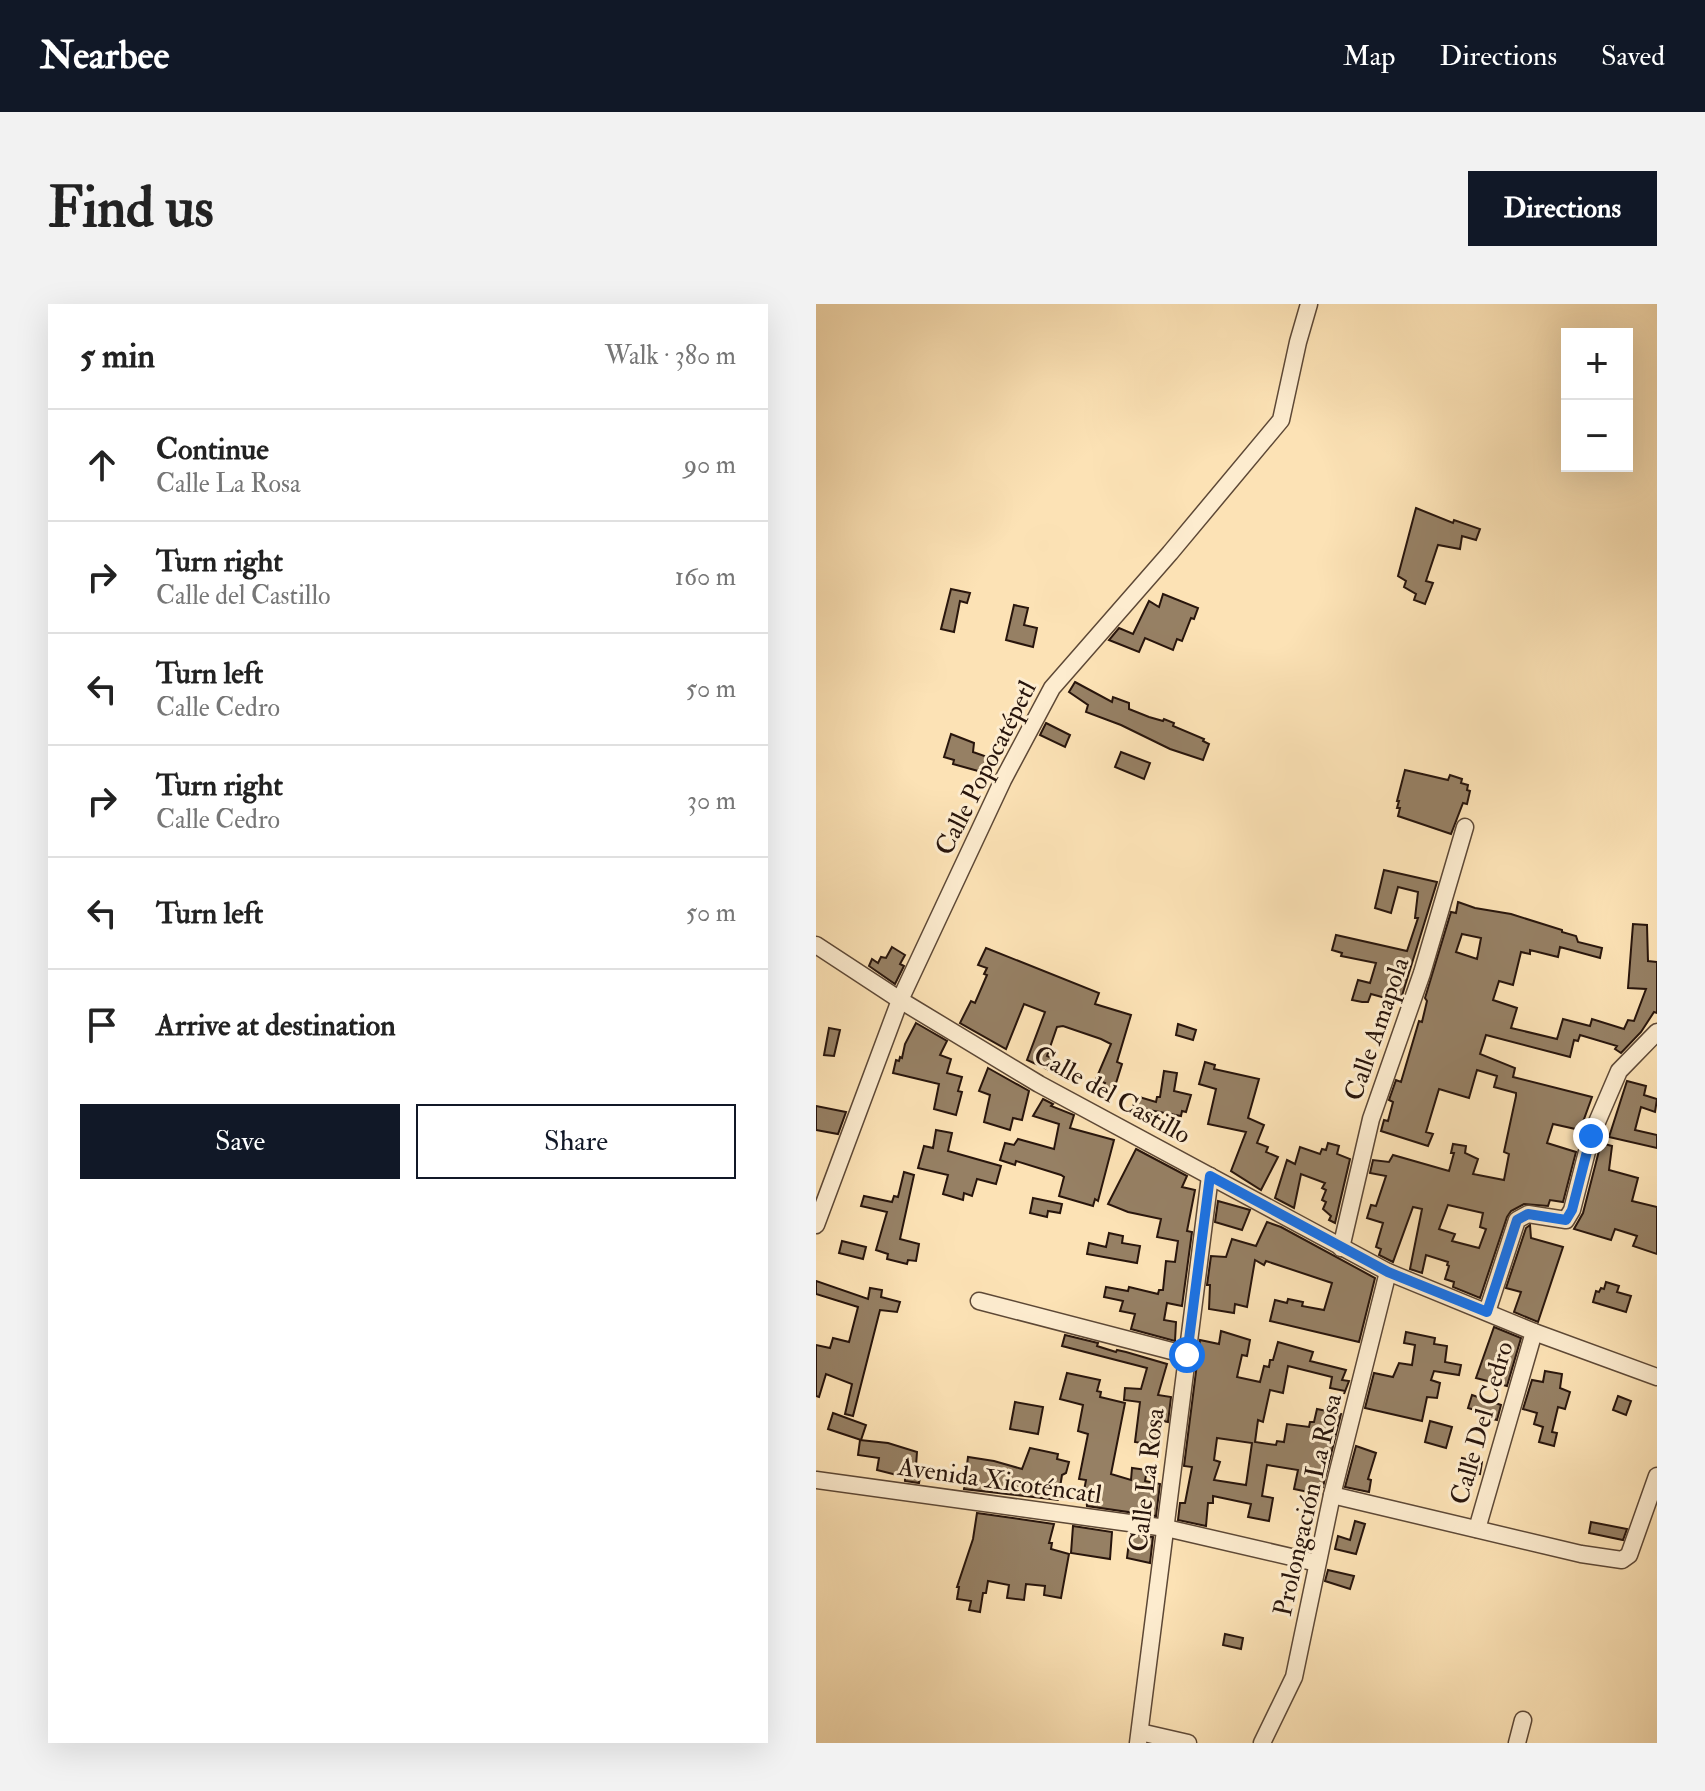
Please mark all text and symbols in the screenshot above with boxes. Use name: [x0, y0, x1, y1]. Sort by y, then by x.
text: Nearbee: [40, 32, 169, 80]
text: Map: [1343, 39, 1396, 74]
text: Directions: [1440, 39, 1557, 74]
text: Saved: [1601, 39, 1665, 74]
button: Directions: [1468, 171, 1657, 246]
text: Find us: [48, 173, 214, 244]
map controls: [1561, 328, 1633, 472]
button: +: [1561, 328, 1633, 400]
text: 5 min: [80, 335, 155, 378]
text: Walk · 380 m: [605, 340, 736, 372]
button: −: [1561, 400, 1633, 472]
text: Continue: [156, 431, 269, 468]
icon: ahead: [80, 443, 124, 487]
text: 90 m: [684, 449, 736, 481]
text: Calle La Rosa: [156, 468, 301, 500]
text: Turn right: [156, 543, 283, 580]
icon: right: [80, 555, 124, 599]
text: 160 m: [675, 561, 736, 593]
text: Calle del Castillo: [156, 580, 331, 612]
text: Turn left: [156, 655, 263, 692]
icon: left: [80, 667, 124, 711]
text: 50 m: [686, 673, 736, 705]
street label: Calle Popocatépetl: [928, 675, 1045, 861]
text: Calle Cedro: [156, 692, 280, 724]
text: Turn right: [156, 767, 283, 804]
icon: right: [80, 779, 124, 823]
text: 30 m: [687, 785, 736, 817]
text: Calle Cedro: [156, 804, 280, 836]
icon: left: [80, 891, 124, 935]
text: Turn left: [156, 895, 263, 932]
text: 50 m: [686, 897, 736, 929]
street label: Calle Amapola: [1338, 953, 1418, 1105]
icon: arrive: [80, 1003, 124, 1047]
text: Arrive at destination: [156, 1007, 396, 1044]
street label: Calle del Castillo: [1028, 1039, 1196, 1151]
button: Save: [80, 1104, 400, 1179]
button: Share: [416, 1104, 736, 1179]
route end: [1573, 1118, 1609, 1154]
route start: [1169, 1337, 1205, 1373]
street label: Calle Del Cedro: [1443, 1338, 1521, 1508]
street label: Prolongación La Rosa: [1267, 1390, 1349, 1619]
street label: Calle La Rosa: [1122, 1406, 1172, 1554]
street label: Avenida Xicoténcatl: [895, 1451, 1104, 1511]

